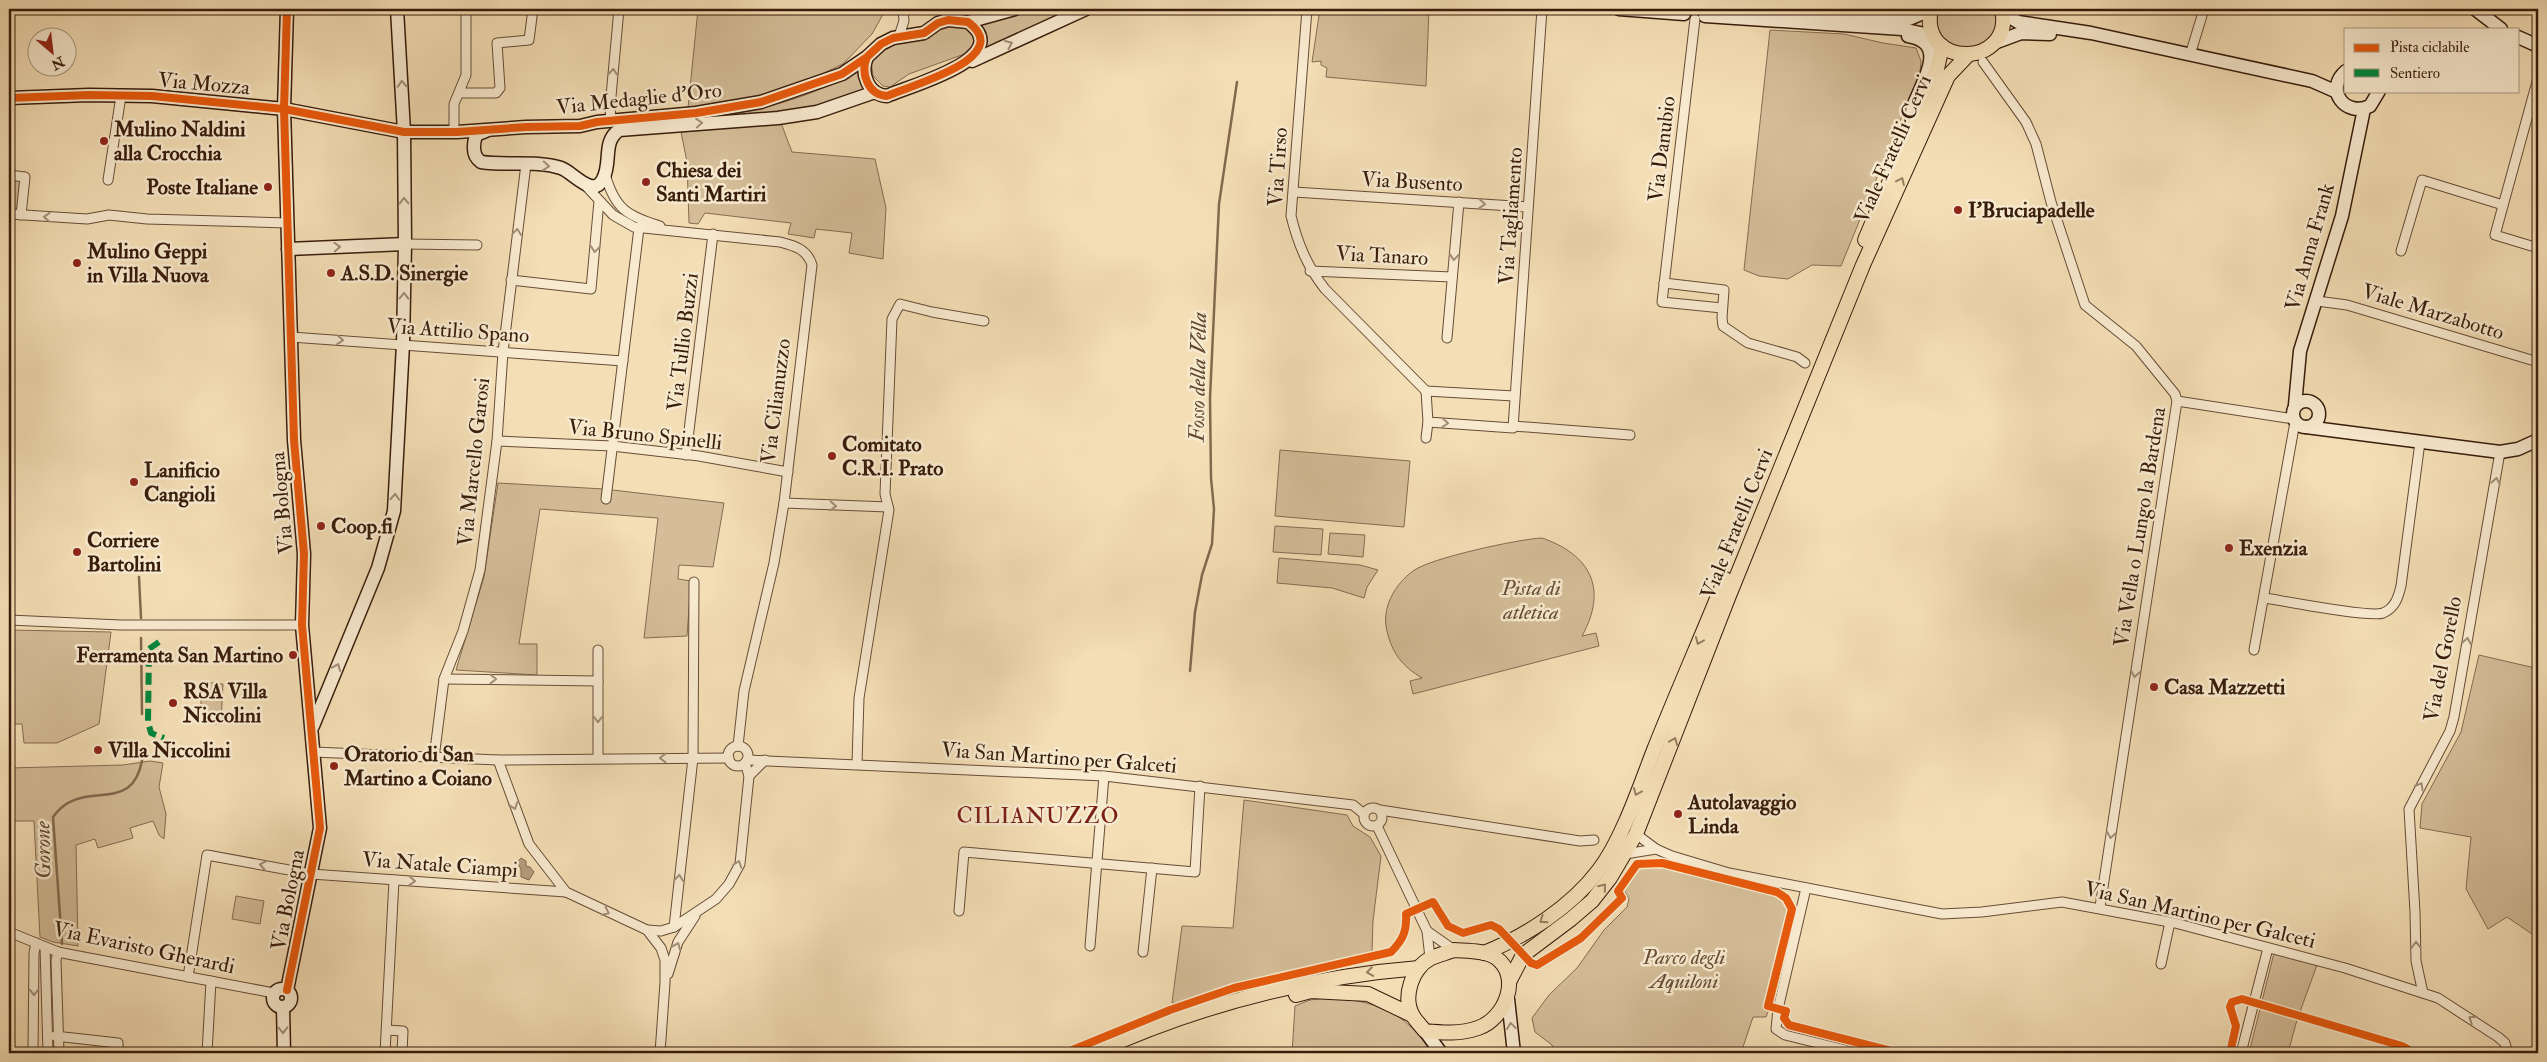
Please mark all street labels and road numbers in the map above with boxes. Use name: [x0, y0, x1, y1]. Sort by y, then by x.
street label: Via Mozza: [157, 67, 252, 102]
street label: Viale Fratelli Cervi: [1848, 70, 1938, 227]
street label: Via Medaglie d'Oro: [555, 77, 723, 121]
street label: Via Danubio: [1642, 95, 1682, 203]
street label: Via Tirso: [1262, 126, 1294, 208]
street label: Via Tagliamento: [1493, 146, 1529, 286]
street label: Via Busento: [1361, 166, 1463, 198]
street label: Via Anna Frank: [2279, 180, 2341, 314]
street label: Via Tanaro: [1335, 240, 1429, 272]
street label: Via Tullio Buzzi: [661, 271, 705, 413]
street label: Viale Marzabotto: [2359, 278, 2507, 346]
street label: Via Attilio Spano: [386, 313, 530, 349]
street label: Via Cilianuzzo: [755, 337, 797, 465]
street label: Via Marcello Garosi: [452, 376, 496, 548]
street label: Via Vella o Lungo la Bardena: [2108, 405, 2172, 649]
street label: Via Bruno Spinelli: [567, 413, 724, 457]
street label: Viale Fratelli Cervi: [1695, 444, 1780, 603]
street label: Via Bologna: [264, 450, 300, 555]
street label: Via del Gorello: [2418, 594, 2468, 724]
street label: Via San Martino per Galceti: [940, 736, 1178, 780]
street label: Via Natale Ciampi: [361, 846, 519, 884]
street label: Via Bologna: [265, 847, 311, 953]
street label: Via San Martino per Galceti: [2082, 875, 2318, 955]
street label: Via Evaristo Gherardi: [51, 916, 238, 981]

